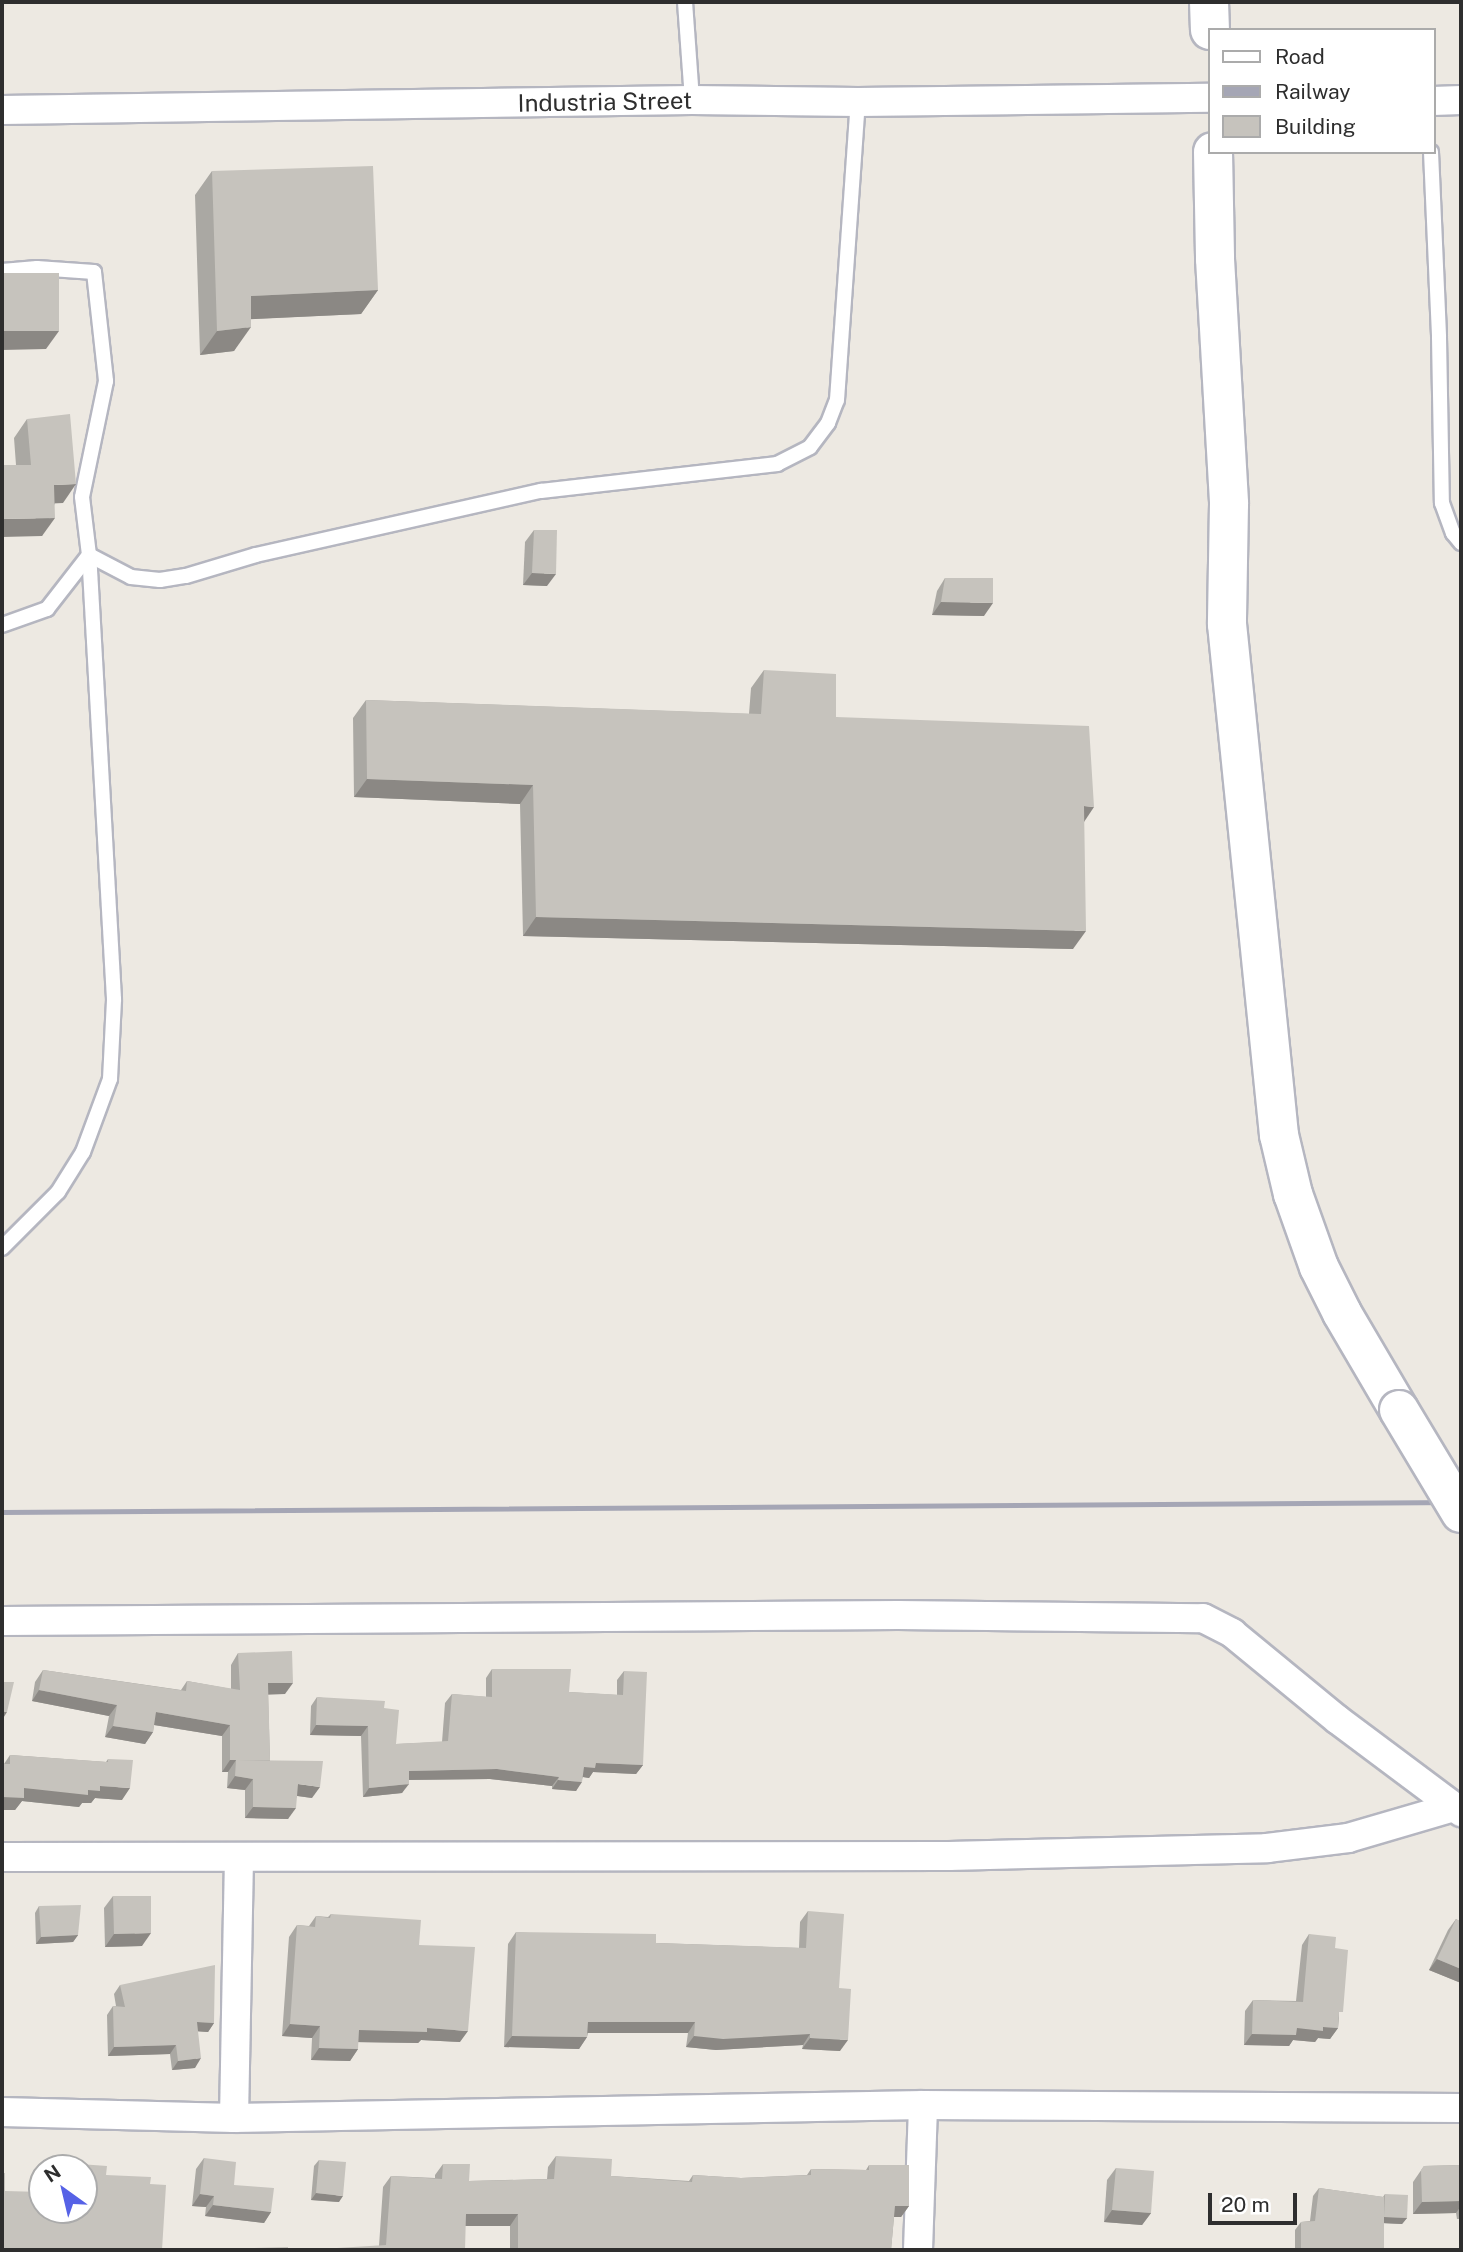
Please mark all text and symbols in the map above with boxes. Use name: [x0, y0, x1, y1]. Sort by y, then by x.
legend: [1208, 28, 1435, 154]
text: Road: [1275, 44, 1325, 69]
text: Railway: [1275, 79, 1351, 104]
street label: Industria Street: [517, 86, 693, 118]
text: Building: [1275, 114, 1356, 139]
north arrow: [28, 2154, 98, 2224]
text: N: [40, 2160, 65, 2187]
scale bar: [1211, 2178, 1300, 2222]
text: 20 m: [1221, 2192, 1270, 2217]

